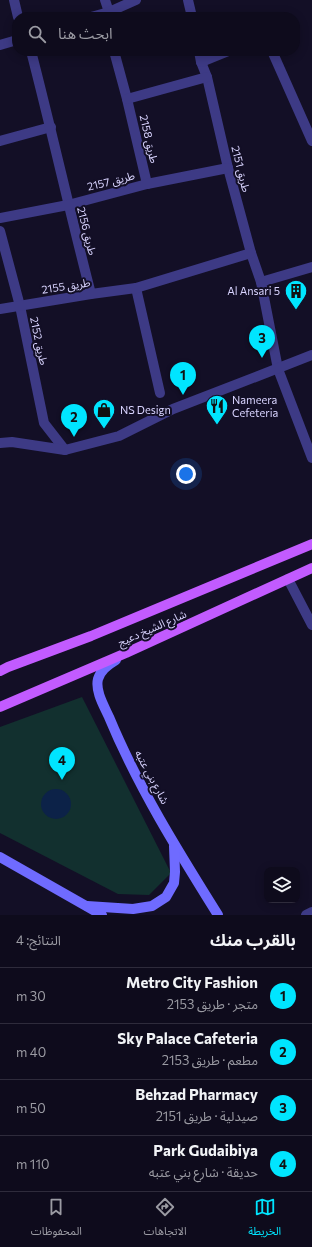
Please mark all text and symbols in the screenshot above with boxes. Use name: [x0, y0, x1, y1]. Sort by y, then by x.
search box: [12, 12, 300, 56]
icon: search: [26, 23, 48, 45]
text: ابحث هنا: [58, 24, 113, 42]
street label: طريق 2158: [137, 113, 161, 165]
street label: طريق 2151: [228, 144, 254, 194]
street label: طريق 2157: [86, 168, 136, 194]
street label: طريق 2156: [74, 205, 100, 257]
street label: طريق 2155: [41, 275, 91, 297]
building icon: Al Ansari 5: [283, 278, 309, 311]
place label: Al Ansari 5: [227, 284, 280, 297]
street label: طريق 2152: [27, 316, 51, 366]
pin: 3: [249, 325, 275, 358]
pin: 1: [170, 362, 196, 395]
restaurant icon: Nameera Cefeteria: [204, 393, 230, 426]
place label: Nameera Cefeteria: [232, 393, 278, 419]
shop icon: NS Design: [91, 397, 117, 430]
place label: NS Design: [120, 403, 171, 416]
pin: 2: [61, 404, 87, 437]
your location: [176, 464, 196, 484]
street label: شارع الشيخ دعيج: [115, 606, 189, 650]
pin: 4: [49, 747, 75, 780]
street label: شارع بني عتبه: [130, 748, 172, 808]
map controls: [264, 867, 300, 903]
button: layers: [264, 867, 300, 903]
text: بالقرب منك: [210, 929, 296, 950]
text: النتائج: 4: [16, 932, 61, 948]
text: Metro City Fashion: [126, 973, 258, 991]
text: 30 m: [16, 988, 46, 1004]
text: 1: [280, 988, 286, 1004]
text: متجر · طريق 2153: [167, 996, 258, 1012]
text: Sky Palace Cafeteria: [117, 1029, 258, 1047]
text: 40 m: [16, 1044, 46, 1060]
text: 2: [279, 1044, 287, 1060]
text: مطعم · طريق 2153: [162, 1052, 258, 1068]
text: Behzad Pharmacy: [135, 1085, 258, 1103]
text: 50 m: [16, 1100, 46, 1116]
text: 3: [279, 1100, 287, 1116]
text: صيدلية · طريق 2151: [156, 1108, 258, 1124]
text: Park Gudaibiya: [153, 1141, 258, 1159]
text: 110 m: [16, 1156, 49, 1172]
text: 4: [279, 1156, 287, 1172]
text: حديقة · شارع بني عتبه: [149, 1164, 258, 1180]
tab: المحفوظات: [31, 1196, 82, 1243]
tab: الاتجاهات: [144, 1196, 187, 1243]
tab: الخريطة: [248, 1196, 281, 1243]

